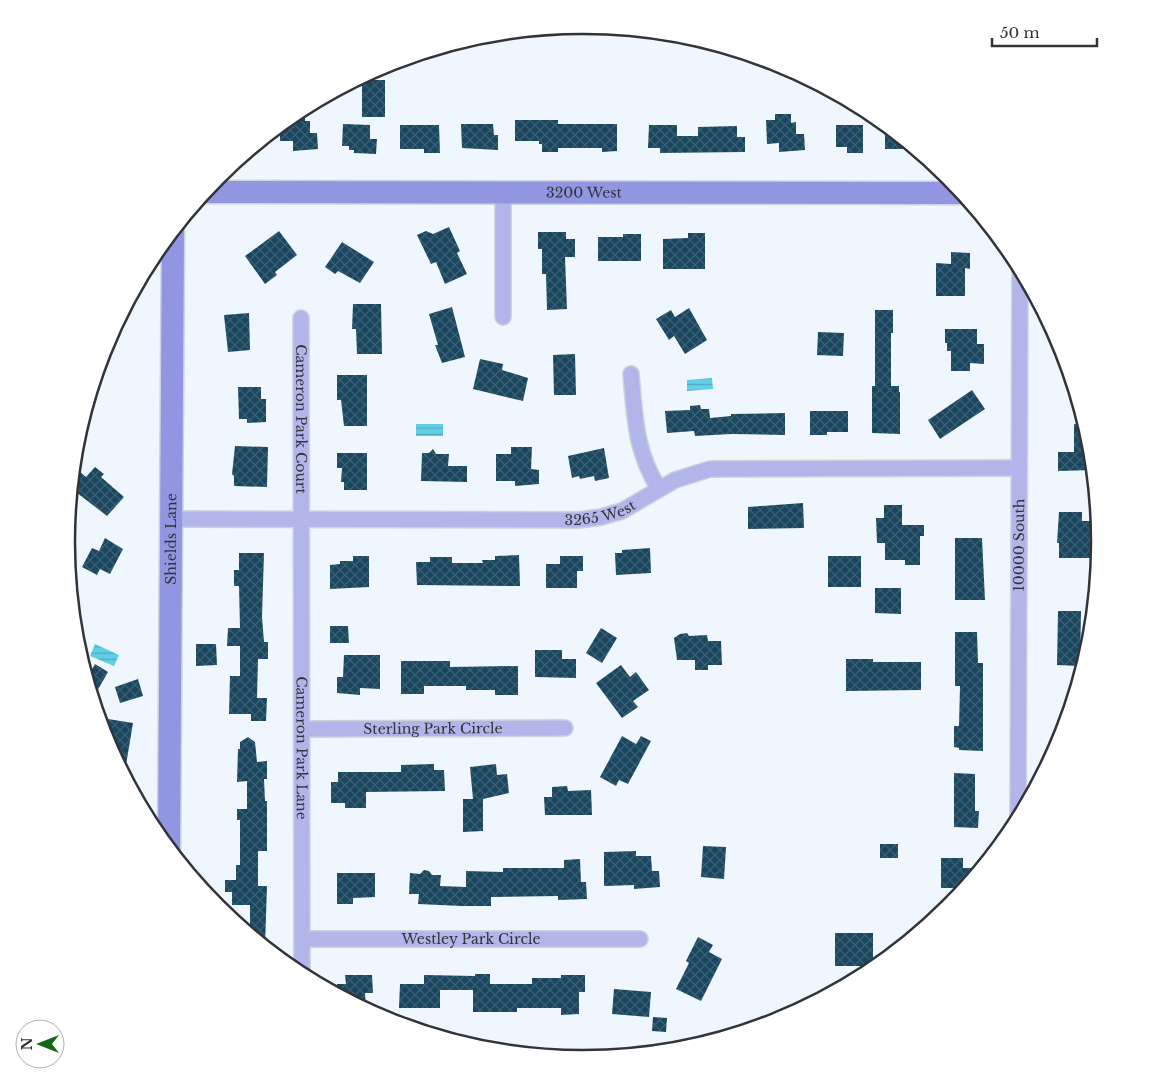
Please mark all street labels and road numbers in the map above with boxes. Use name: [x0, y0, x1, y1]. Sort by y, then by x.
street label: 3200 West: [546, 183, 623, 202]
street label: Cameron Park Court: [292, 344, 310, 495]
street label: Shields Lane: [162, 493, 180, 585]
street label: 3265 West: [565, 496, 640, 529]
street label: 10000 South: [1010, 498, 1028, 591]
street label: Cameron Park Lane: [293, 676, 311, 820]
street label: Sterling Park Circle: [363, 719, 503, 738]
street label: Westley Park Circle: [400, 930, 541, 948]

